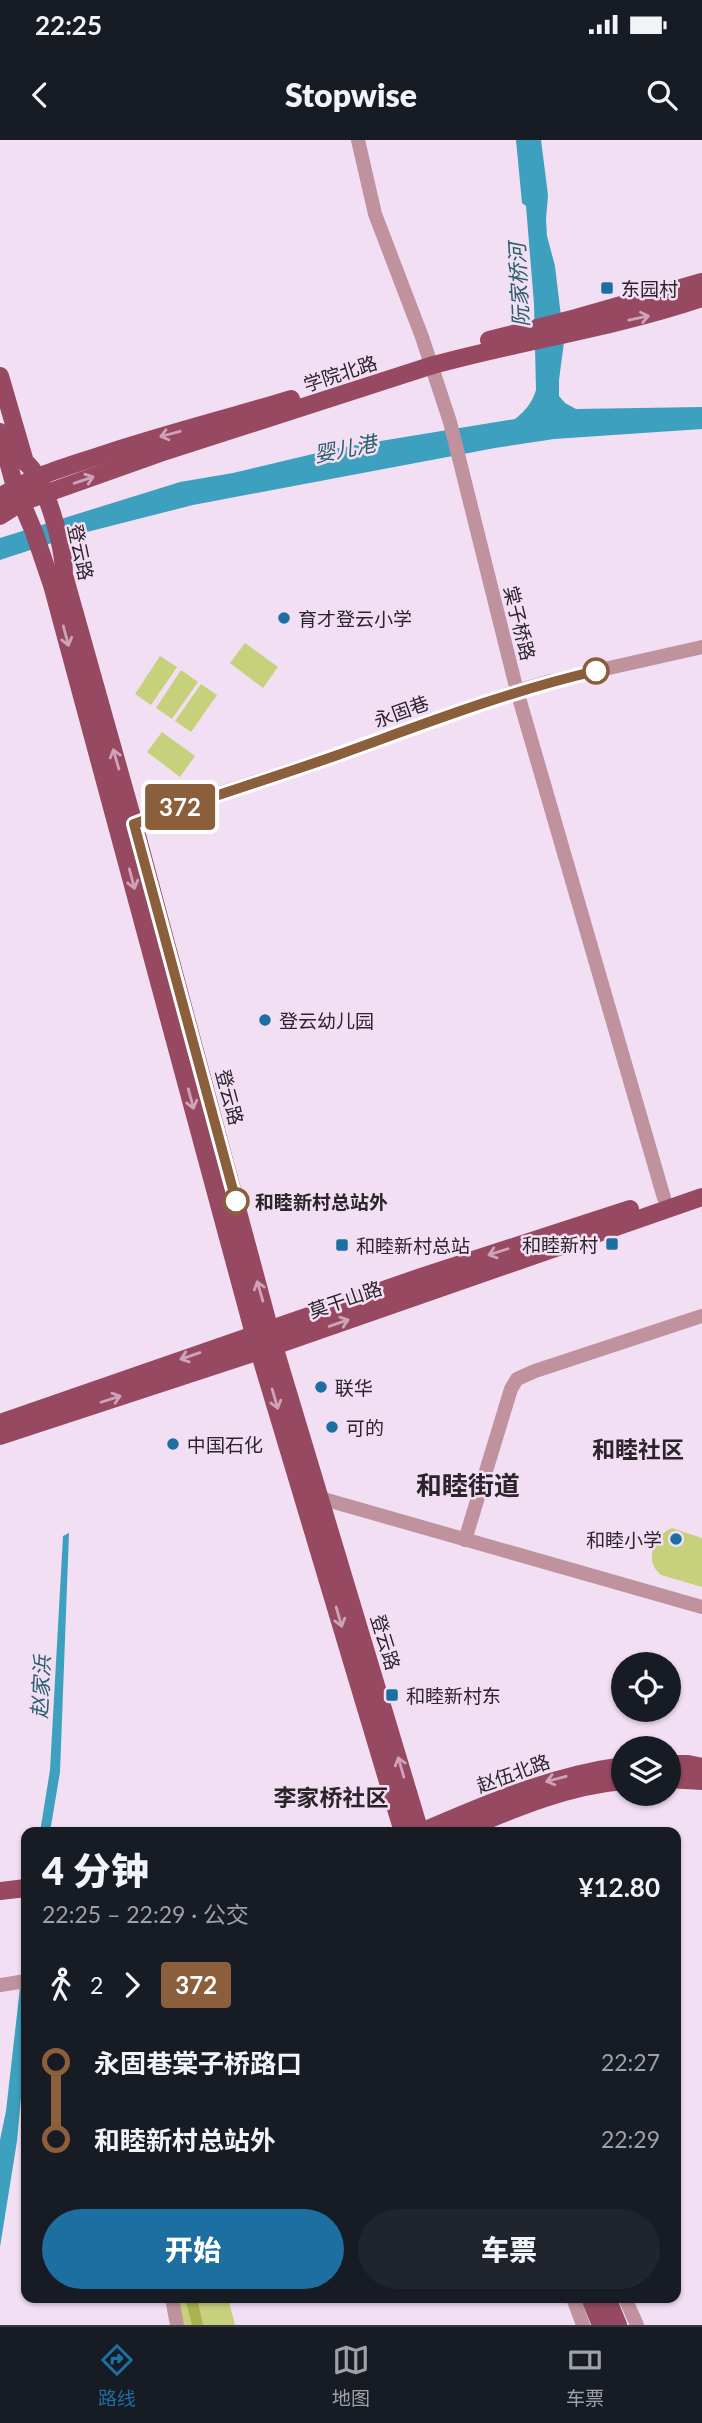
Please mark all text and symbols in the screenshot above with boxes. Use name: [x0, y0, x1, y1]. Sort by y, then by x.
text: 22:25: [35, 9, 102, 41]
text: Stopwise: [285, 75, 417, 114]
icon: back: [21, 76, 59, 114]
icon: search: [643, 76, 681, 114]
water label: 阮家桥河: [503, 238, 533, 328]
place label: 东园村: [621, 277, 678, 300]
marker: 东园村: [599, 280, 615, 296]
one-way arrow: [627, 310, 650, 324]
street label: 学院北路: [300, 350, 380, 396]
one-way arrow: [159, 428, 181, 441]
water label: 婴儿港: [312, 429, 381, 466]
one-way arrow: [73, 473, 95, 485]
street label: 登云路: [64, 522, 98, 582]
street label: 棠子桥路: [500, 583, 540, 663]
place label: 育才登云小学: [298, 607, 412, 630]
marker: 育才登云小学: [276, 610, 292, 626]
one-way arrow: [60, 625, 73, 647]
unlabelled marker: [583, 658, 609, 684]
street label: 永固巷: [370, 690, 432, 732]
one-way arrow: [108, 748, 121, 770]
line badge: 372: [140, 784, 220, 830]
text: 372: [159, 792, 201, 821]
one-way arrow: [126, 868, 139, 890]
place label: 登云幼儿园: [279, 1009, 374, 1032]
marker: 登云幼儿园: [257, 1012, 273, 1028]
street label: 登云路: [212, 1066, 248, 1128]
one-way arrow: [185, 1087, 198, 1110]
marker: 和睦新村总站外: [223, 1188, 249, 1214]
place label: 和睦新村总站外: [255, 1190, 388, 1213]
place label: 和睦新村: [522, 1233, 598, 1256]
place label: 和睦新村总站: [356, 1234, 470, 1257]
marker: 和睦新村: [604, 1236, 620, 1252]
marker: 和睦新村总站: [334, 1237, 350, 1253]
one-way arrow: [487, 1247, 509, 1259]
street label: 莫干山路: [305, 1276, 385, 1322]
one-way arrow: [253, 1280, 266, 1302]
one-way arrow: [327, 1316, 349, 1328]
one-way arrow: [180, 1351, 202, 1363]
place label: 联华: [335, 1376, 373, 1399]
marker: 联华: [313, 1379, 329, 1395]
one-way arrow: [270, 1387, 283, 1409]
one-way arrow: [100, 1392, 122, 1404]
place label: 可的: [346, 1416, 384, 1439]
marker: 可的: [324, 1419, 340, 1435]
place label: 中国石化: [187, 1433, 263, 1456]
district label: 和睦社区: [592, 1435, 684, 1463]
marker: 中国石化: [165, 1436, 181, 1452]
district label: 和睦街道: [416, 1469, 520, 1501]
place label: 和睦小学: [586, 1528, 662, 1551]
marker: 和睦小学: [668, 1531, 684, 1547]
one-way arrow: [334, 1606, 347, 1628]
street label: 登云路: [367, 1611, 405, 1673]
map controls: [611, 1652, 681, 1806]
button: locate: [611, 1652, 681, 1722]
water label: 赵家浜: [26, 1653, 54, 1719]
place label: 和睦新村东: [406, 1684, 501, 1707]
marker: 和睦新村东: [384, 1687, 400, 1703]
button: layers: [611, 1736, 681, 1806]
street label: 赵伍北路: [473, 1749, 553, 1797]
one-way arrow: [394, 1756, 407, 1778]
one-way arrow: [545, 1773, 568, 1786]
district label: 李家桥社区: [274, 1783, 389, 1811]
text: 4 分钟: [42, 1847, 149, 1893]
text: ¥12.80: [578, 1871, 660, 1903]
text: 22:25 – 22:29 · 公交: [42, 1900, 249, 1928]
icon: walk: [42, 1966, 80, 2004]
icon: forward: [113, 1966, 151, 2004]
text: 372: [175, 1970, 217, 1999]
text: 2: [90, 1971, 103, 1999]
text: 永固巷棠子桥路口: [94, 2047, 302, 2079]
text: 22:27: [601, 2048, 660, 2076]
text: 和睦新村总站外: [94, 2124, 276, 2156]
text: 22:29: [601, 2125, 660, 2153]
button: 开始: [42, 2209, 344, 2289]
button: 车票: [358, 2209, 660, 2289]
tab: 路线: [98, 2341, 136, 2410]
tab: 地图: [332, 2341, 370, 2410]
tab: 车票: [566, 2341, 604, 2410]

